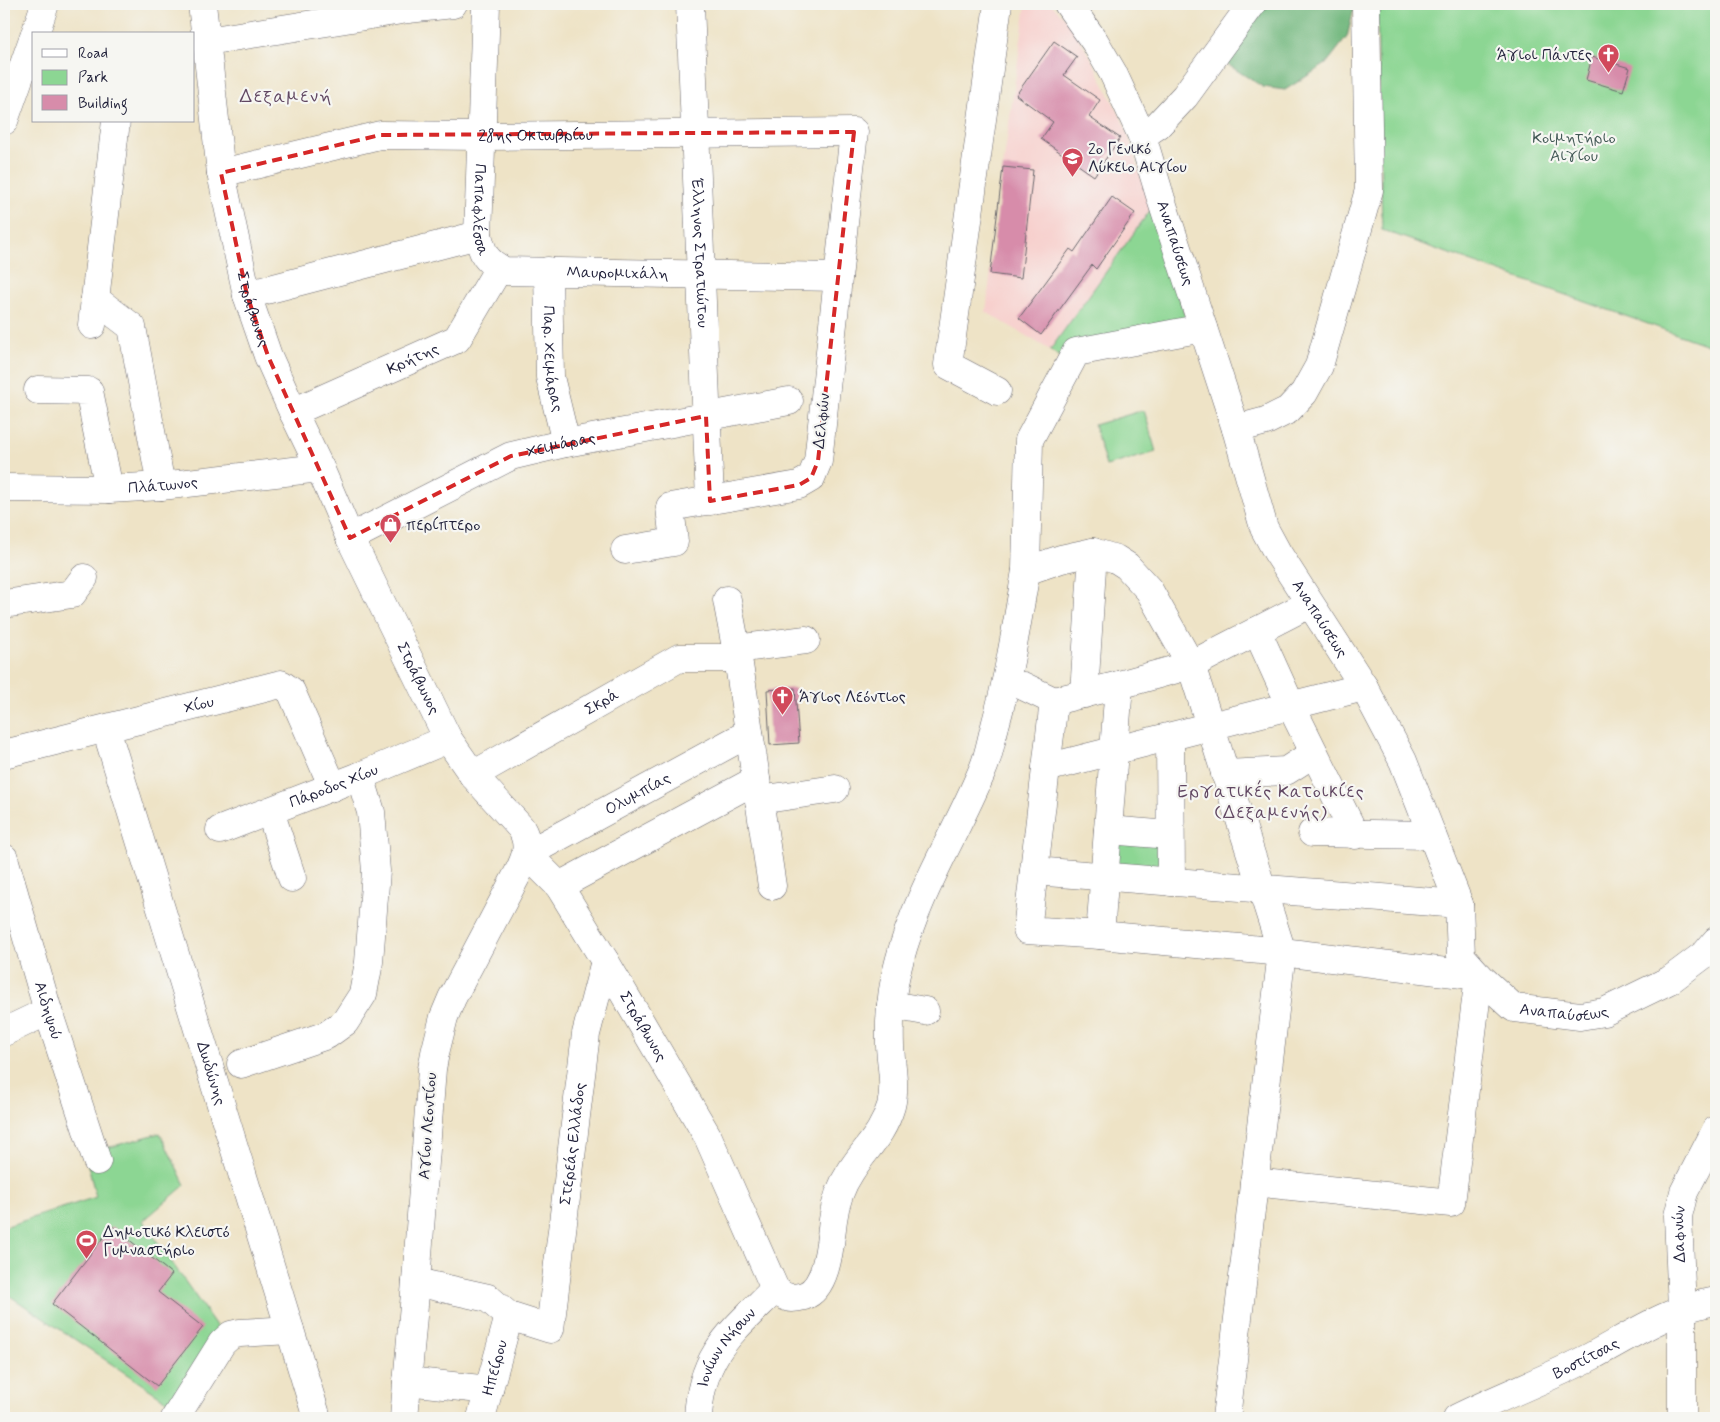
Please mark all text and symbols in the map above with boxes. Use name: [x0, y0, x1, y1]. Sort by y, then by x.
legend: [32, 32, 195, 122]
church icon: Άγιοι Πάντες: [1596, 43, 1620, 74]
text: Road: [78, 44, 108, 64]
place label: Άγιοι Πάντες: [1497, 45, 1592, 66]
text: Park: [78, 68, 108, 88]
district label: Δεξαμενή: [239, 84, 333, 109]
text: Building: [78, 94, 128, 115]
street label: 28ης Οκτωβρίου: [478, 124, 593, 147]
park label: Κοιμητήριο Αιγίου: [1532, 128, 1616, 167]
place label: 2ο Γενικό Λύκειο Αιγίου: [1088, 139, 1187, 178]
school or university icon: 2ο Γενικό Λύκειο Αιγίου: [1060, 146, 1084, 177]
street label: Παπαφλέσσα: [467, 163, 494, 259]
street label: Έλληνος Στρατιώτου: [687, 178, 714, 328]
street label: Αναπαύσεως: [1152, 198, 1199, 289]
street label: Μαυρομιχάλη: [566, 262, 669, 284]
street label: Στράβωνος: [232, 270, 275, 350]
street label: Παρ. Χειμάρας: [538, 305, 569, 414]
street label: Κρήτης: [383, 338, 442, 379]
street label: Δελφών: [809, 392, 835, 450]
street label: Χειμάρας: [524, 427, 597, 462]
street label: Πλάτωνος: [127, 471, 199, 498]
shop icon: περίπτερο: [378, 513, 402, 544]
place label: περίπτερο: [406, 515, 480, 536]
street label: Αναπαύσεως: [1287, 576, 1353, 662]
street label: Στράβωνος: [392, 639, 445, 718]
street label: Σκρά: [581, 684, 623, 720]
church icon: Άγιος Λεόντιος: [771, 685, 795, 716]
place label: Άγιος Λεόντιος: [799, 687, 906, 708]
street label: Χίου: [182, 691, 216, 719]
street label: Πάροδος Χίου: [286, 759, 381, 813]
street label: Ολυμπίας: [601, 767, 674, 820]
district label: Εργατικές Κατοικίες (Δεξαμενής): [1177, 779, 1365, 825]
street label: Αιδηψού: [30, 979, 67, 1043]
street label: Στράβωνος: [615, 987, 672, 1065]
street label: Αναπαύσεως: [1518, 998, 1612, 1027]
street label: Δωδώνης: [192, 1039, 231, 1108]
street label: Αγίου Λεοντίου: [414, 1072, 442, 1180]
street label: Στερεάς Ελλάδος: [555, 1081, 590, 1206]
street label: Δαφνών: [1667, 1203, 1691, 1263]
place label: Δημοτικό Κλειστό Γυμναστήριο: [103, 1222, 230, 1261]
sports icon: Δημοτικό Κλειστό Γυμναστήριο: [75, 1229, 99, 1260]
street label: Ιονίων Νήσων: [692, 1303, 760, 1390]
street label: Βοστίτσας: [1550, 1333, 1623, 1384]
street label: Ηπείρου: [477, 1337, 512, 1398]

